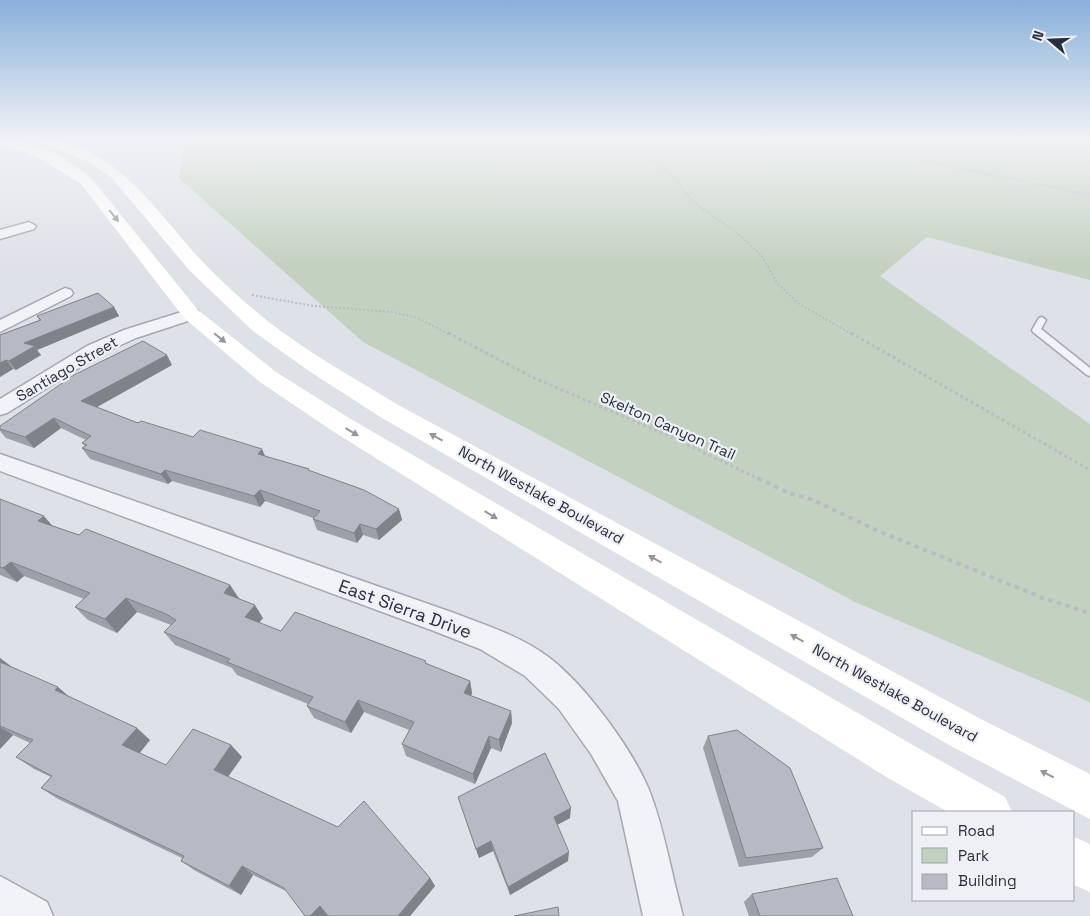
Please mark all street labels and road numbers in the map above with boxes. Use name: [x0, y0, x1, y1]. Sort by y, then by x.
street label: Santiago Street: [12, 332, 121, 405]
street label: Skelton Canyon Trail: [598, 387, 739, 464]
street label: North Westlake Boulevard: [455, 441, 627, 548]
street label: East Sierra Drive: [335, 574, 475, 643]
street label: North Westlake Boulevard: [809, 639, 981, 746]

